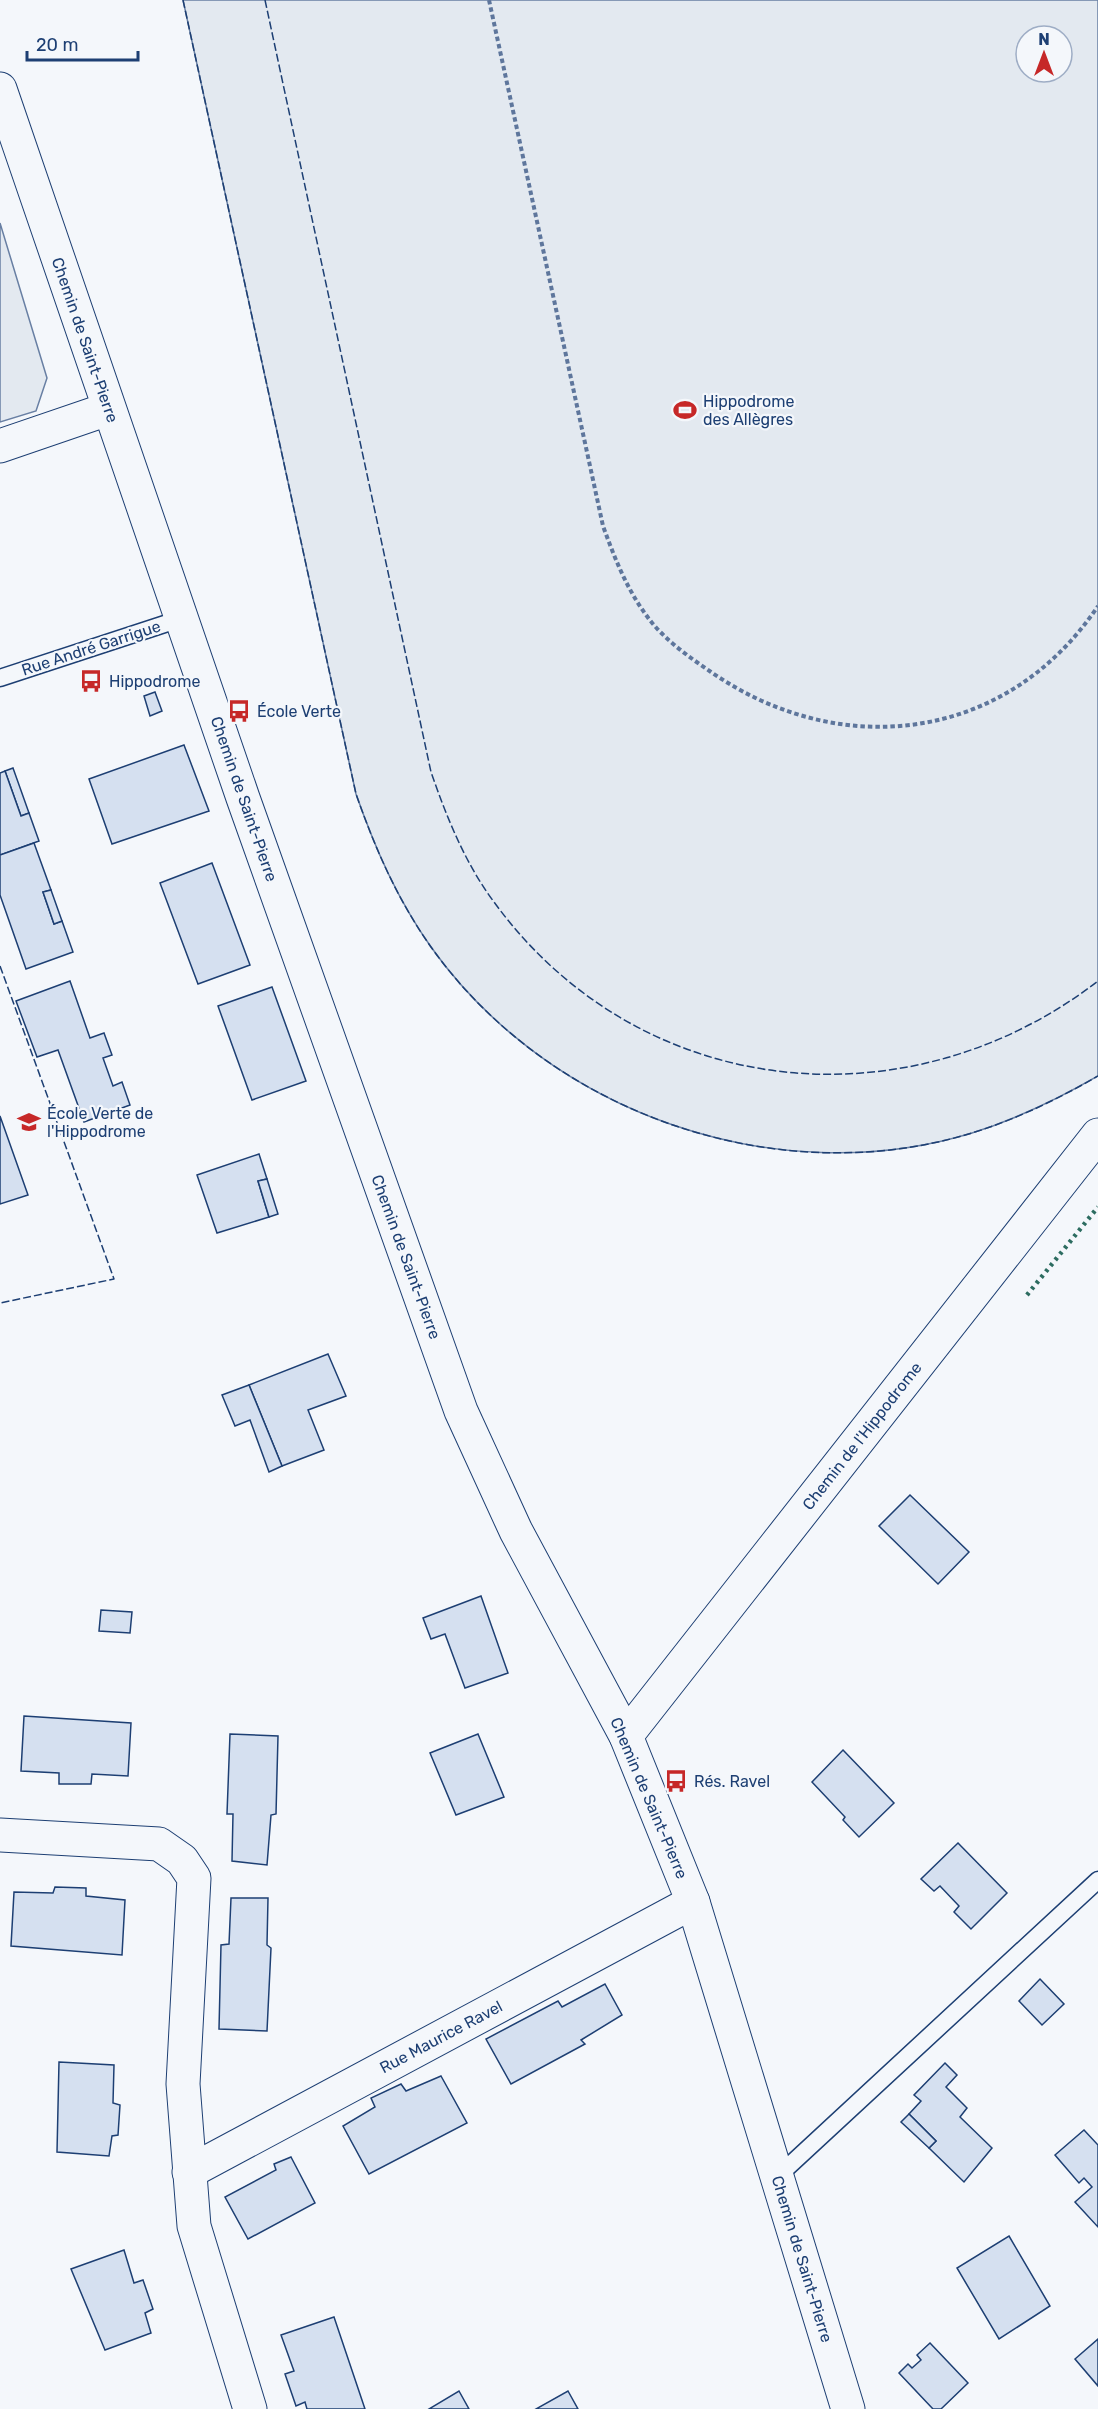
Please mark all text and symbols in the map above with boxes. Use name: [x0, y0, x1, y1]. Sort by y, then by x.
scale bar: [27, 24, 138, 62]
north arrow: [1014, 24, 1074, 84]
text: N: [1038, 30, 1050, 49]
text: 20 m: [36, 34, 78, 56]
street label: Chemin de Saint-Pierre: [48, 255, 122, 425]
place label: Hippodrome des Allègres: [703, 392, 794, 429]
sports icon: Hippodrome des Allègres: [672, 397, 698, 423]
street label: Rue André Garrigue: [19, 617, 163, 679]
bus stop icon: Hippodrome: [78, 668, 104, 694]
place label: Hippodrome: [109, 672, 200, 691]
bus stop icon: École Verte: [226, 698, 252, 724]
place label: École Verte: [257, 702, 341, 721]
street label: Chemin de Saint-Pierre: [207, 714, 281, 884]
place label: École Verte de l'Hippodrome: [47, 1104, 153, 1141]
school or university icon: École Verte de l'Hippodrome: [16, 1109, 42, 1135]
street label: Chemin de Saint-Pierre: [367, 1172, 445, 1342]
street label: Chemin de l'Hippodrome: [798, 1358, 926, 1514]
street label: Chemin de Saint-Pierre: [606, 1714, 692, 1882]
bus stop icon: Rés. Ravel: [663, 1768, 689, 1794]
place label: Rés. Ravel: [694, 1772, 770, 1791]
street label: Rue Maurice Ravel: [376, 1997, 506, 2077]
street label: Chemin de Saint-Pierre: [768, 2173, 836, 2345]

